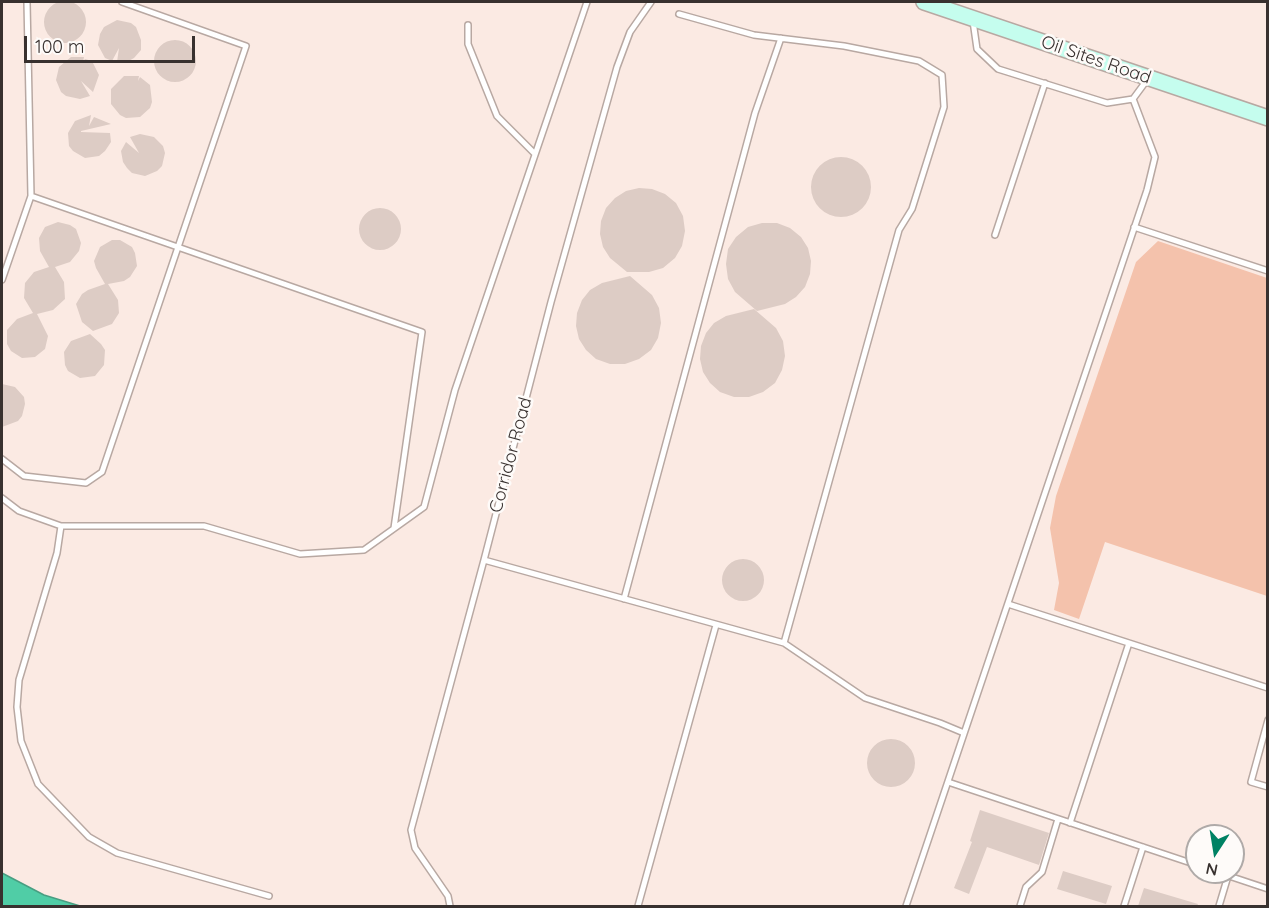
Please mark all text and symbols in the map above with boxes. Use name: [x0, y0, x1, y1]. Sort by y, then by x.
scale bar: [27, 24, 198, 62]
street label: Oil Sites Road: [1038, 31, 1154, 89]
text: 100 m: [35, 35, 84, 58]
street label: Corridor Road: [485, 395, 537, 515]
north arrow: [1185, 824, 1245, 884]
text: N: [1204, 859, 1220, 881]

